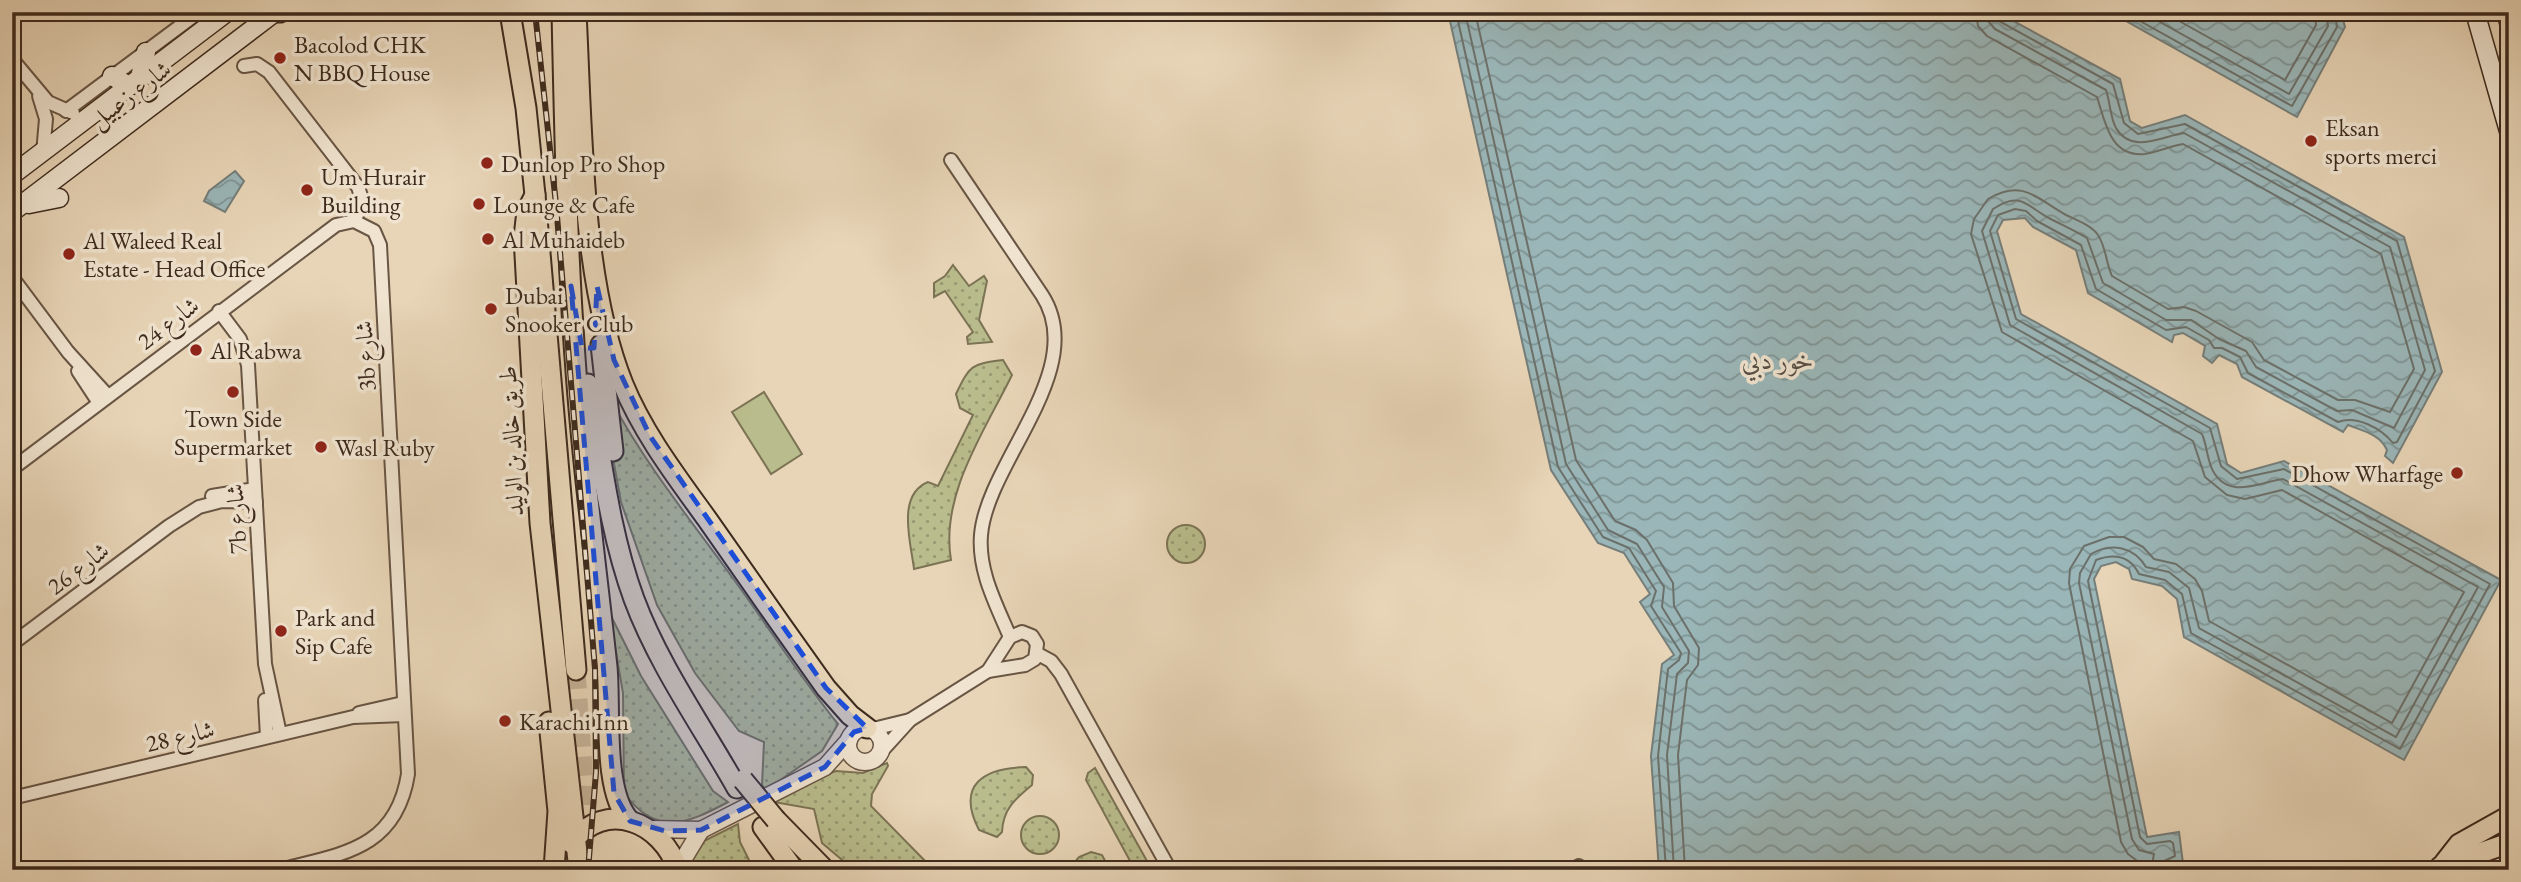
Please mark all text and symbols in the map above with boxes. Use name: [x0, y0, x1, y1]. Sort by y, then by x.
place label: Bacolod CHK N BBQ House: [294, 29, 430, 88]
marker: Bacolod CHK N BBQ House: [272, 50, 288, 66]
street label: شارع زعبيل: [83, 53, 180, 139]
place label: Eksan sports merci: [2325, 112, 2437, 171]
marker: Eksan sports merci: [2303, 133, 2319, 149]
place label: Dunlop Pro Shop: [501, 148, 665, 179]
marker: Dunlop Pro Shop: [479, 155, 495, 171]
place label: Um Hurair Building: [321, 161, 426, 220]
marker: Um Hurair Building: [299, 182, 315, 198]
place label: Lounge & Cafe: [493, 189, 635, 220]
marker: Lounge & Cafe: [471, 196, 487, 212]
place label: Al Muhaideb: [501, 224, 625, 255]
place label: Al Waleed Real Estate - Head Office: [82, 225, 265, 284]
marker: Al Muhaideb: [480, 231, 496, 247]
marker: Al Waleed Real Estate - Head Office: [61, 246, 77, 262]
place label: Dubai Snooker Club: [505, 280, 633, 339]
street label: شارع 24: [131, 290, 208, 360]
marker: Dubai Snooker Club: [483, 301, 499, 317]
street label: 3b شارع: [348, 320, 387, 392]
place label: Al Rabwa: [209, 335, 302, 366]
marker: Al Rabwa: [188, 342, 204, 358]
water label: خور دبي: [1742, 343, 1814, 382]
street label: طريق خالد بن الوليد: [492, 365, 530, 517]
marker: Town Side Supermarket: [225, 384, 241, 400]
place label: Town Side Supermarket: [174, 403, 292, 462]
place label: Wasl Ruby: [335, 432, 435, 463]
marker: Wasl Ruby: [313, 439, 329, 455]
place label: Dhow Wharfage: [2291, 458, 2443, 489]
marker: Dhow Wharfage: [2449, 465, 2465, 481]
street label: 7b شارع: [219, 483, 258, 555]
street label: شارع 26: [41, 535, 118, 605]
place label: Park and Sip Cafe: [295, 602, 376, 661]
marker: Park and Sip Cafe: [273, 623, 289, 639]
place label: Karachi Inn: [519, 706, 629, 737]
street label: شارع 28: [143, 713, 218, 764]
marker: Karachi Inn: [497, 713, 513, 729]

